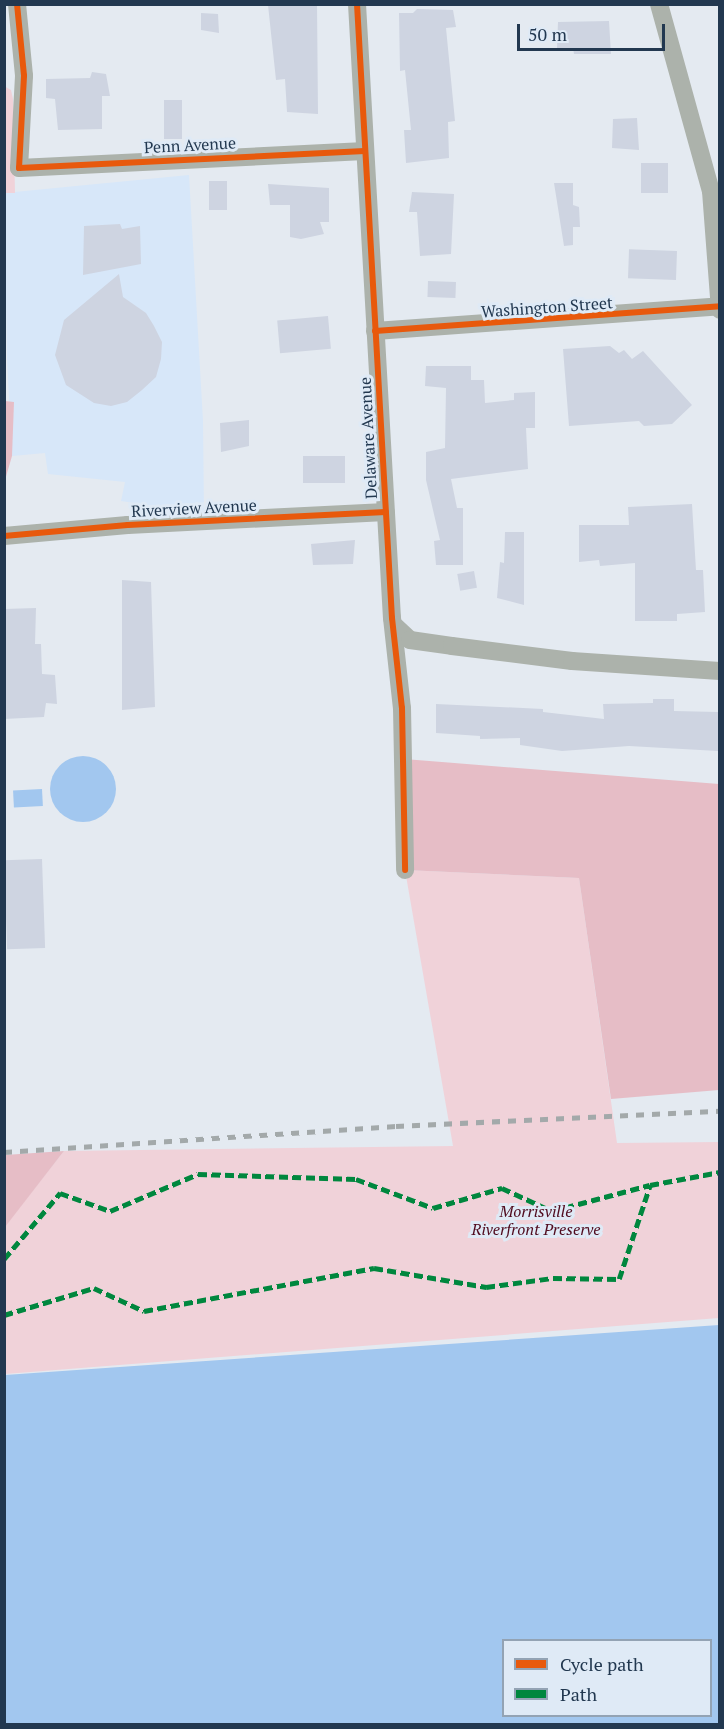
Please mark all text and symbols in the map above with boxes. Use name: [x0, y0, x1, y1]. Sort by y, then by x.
scale bar: [520, 12, 668, 50]
text: 50 m: [528, 22, 567, 46]
street label: Penn Avenue: [143, 133, 237, 157]
street label: Washington Street: [481, 293, 613, 321]
street label: Delaware Avenue: [355, 376, 381, 500]
street label: Riverview Avenue: [130, 495, 258, 521]
park label: Morrisville Riverfront Preserve: [471, 1201, 601, 1239]
legend: [502, 1639, 712, 1717]
text: Cycle path: [560, 1652, 644, 1676]
text: Path: [560, 1682, 597, 1706]

